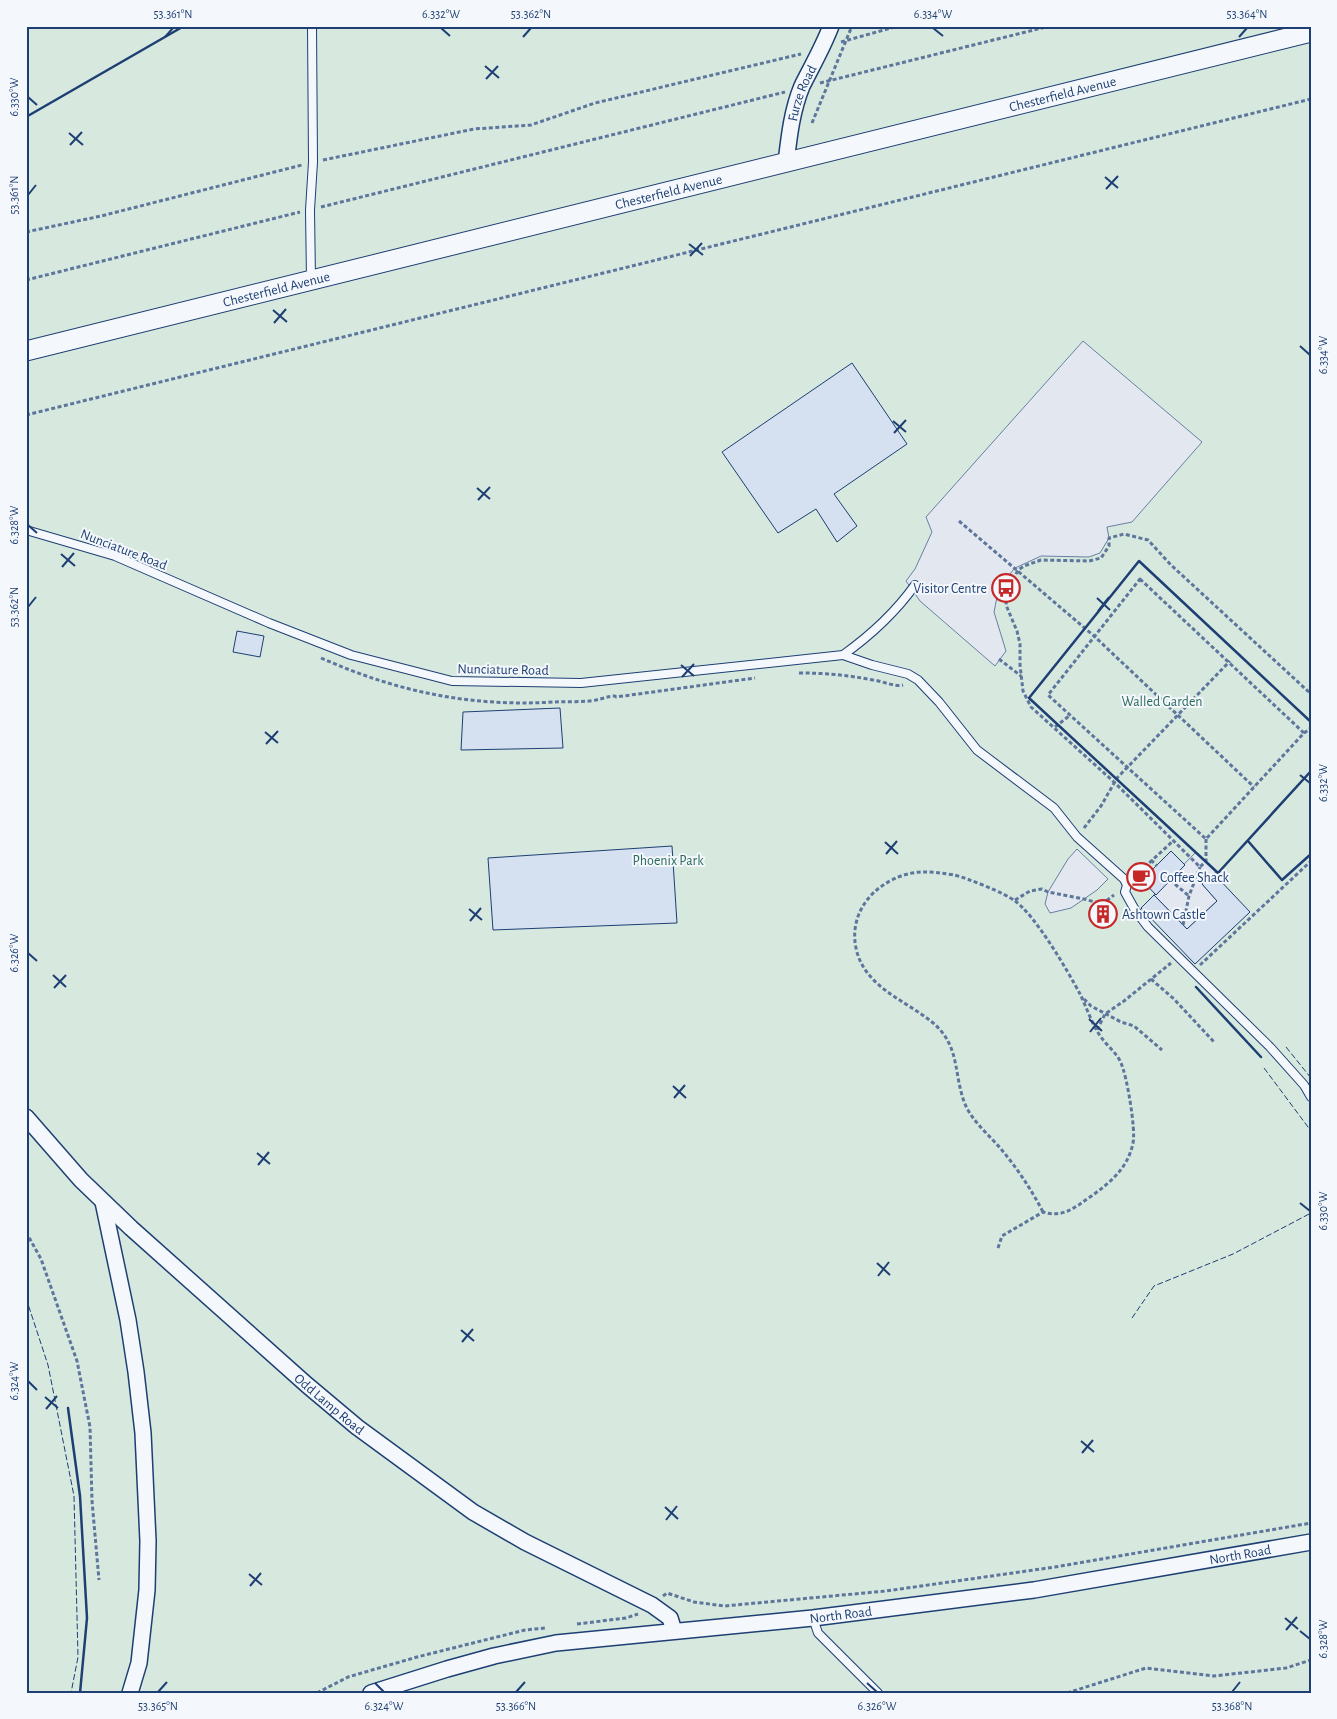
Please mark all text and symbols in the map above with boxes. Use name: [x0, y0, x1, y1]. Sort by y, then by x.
text: 53.361°N: [153, 8, 193, 20]
text: 6.332°W: [422, 8, 460, 20]
text: 53.362°N: [511, 8, 551, 20]
text: 6.334°W: [914, 8, 953, 20]
text: 53.364°N: [1227, 8, 1267, 20]
street label: Furze Road: [786, 63, 820, 123]
street label: Chesterfield Avenue: [1008, 75, 1118, 115]
text: 6.330°W: [8, 77, 20, 117]
street label: Chesterfield Avenue: [614, 172, 724, 212]
text: 53.361°N: [8, 175, 20, 215]
street label: Chesterfield Avenue: [222, 270, 332, 310]
text: 6.334°W: [1317, 335, 1329, 374]
text: 6.328°W: [8, 505, 20, 544]
street label: Nunciature Road: [78, 527, 169, 573]
bus stop icon: Visitor Centre: [991, 573, 1021, 603]
place label: Visitor Centre: [913, 582, 987, 596]
text: 53.362°N: [8, 587, 20, 627]
street label: Nunciature Road: [457, 662, 549, 678]
park label: Walled Garden: [1121, 695, 1203, 709]
text: 6.332°W: [1317, 764, 1329, 802]
park label: Phoenix Park: [632, 854, 704, 868]
cafe icon: Coffee Shack: [1126, 862, 1156, 892]
place label: Coffee Shack: [1160, 871, 1230, 885]
building icon: Ashtown Castle: [1088, 899, 1118, 929]
place label: Ashtown Castle: [1122, 908, 1206, 922]
text: 6.326°W: [8, 933, 20, 972]
text: 6.330°W: [1317, 1191, 1329, 1231]
text: 6.324°W: [8, 1361, 20, 1400]
street label: Odd Lamp Road: [291, 1371, 366, 1438]
street label: North Road: [1208, 1543, 1272, 1567]
street label: North Road: [809, 1605, 873, 1626]
text: 6.328°W: [1317, 1619, 1329, 1658]
text: 53.365°N: [138, 1700, 178, 1712]
text: 6.324°W: [365, 1700, 404, 1712]
text: 53.366°N: [496, 1700, 536, 1712]
text: 6.326°W: [858, 1700, 897, 1712]
text: 53.368°N: [1212, 1700, 1252, 1712]

